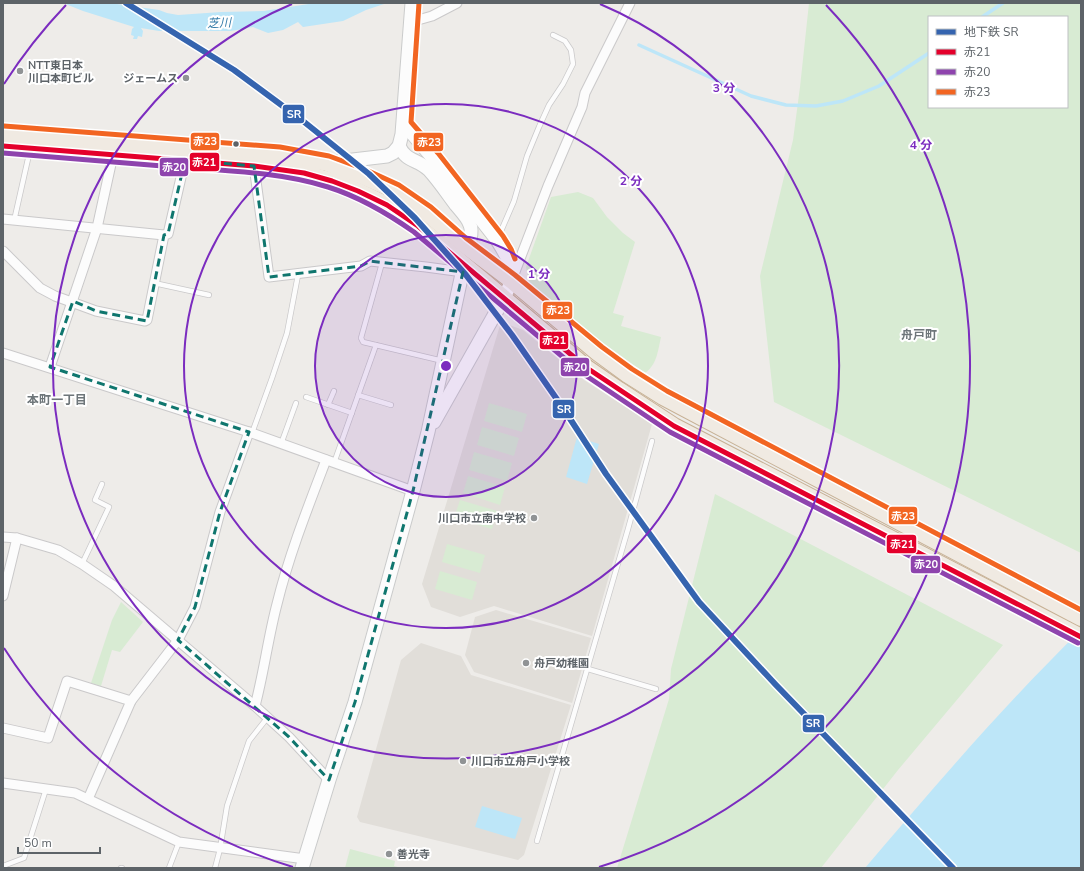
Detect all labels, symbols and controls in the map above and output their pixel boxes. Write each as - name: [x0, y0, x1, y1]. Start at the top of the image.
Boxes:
- water label: 芝川: [207, 15, 233, 31]
- legend: [928, 16, 1068, 108]
- text: 地下鉄 SR: [964, 24, 1019, 40]
- text: 赤21: [964, 44, 990, 60]
- place label: NTT東日本 川口本町ビル: [28, 58, 94, 86]
- text: 赤20: [964, 64, 990, 80]
- marker: NTT東日本 川口本町ビル: [15, 66, 25, 76]
- place label: ジェームス: [123, 71, 178, 86]
- marker: ジェームス: [181, 73, 191, 83]
- text: 3 分: [713, 80, 735, 96]
- text: 赤23: [964, 84, 990, 100]
- line badge: SR: [282, 104, 305, 124]
- text: SR: [287, 107, 302, 122]
- line badge: 赤23: [190, 132, 220, 151]
- line badge: 赤23: [413, 132, 444, 152]
- text: 赤23: [193, 134, 217, 149]
- text: 赤23: [417, 135, 441, 150]
- text: 4 分: [910, 137, 932, 153]
- unlabelled marker: [231, 139, 241, 149]
- line badge: 赤21: [189, 152, 220, 172]
- text: 赤21: [192, 155, 216, 170]
- line badge: 赤20: [159, 157, 189, 177]
- text: 赤20: [162, 160, 186, 175]
- text: 2 分: [620, 173, 642, 189]
- text: 1 分: [528, 266, 550, 282]
- line badge: 赤23: [542, 301, 573, 320]
- text: 赤23: [546, 303, 570, 318]
- district label: 舟戸町: [901, 327, 937, 343]
- line badge: 赤21: [539, 331, 569, 350]
- text: 赤21: [542, 333, 566, 348]
- line badge: 赤20: [560, 357, 590, 377]
- centre of rings: [439, 359, 453, 373]
- text: 赤20: [563, 360, 587, 375]
- district label: 本町一丁目: [27, 392, 87, 408]
- line badge: SR: [552, 399, 575, 419]
- text: SR: [557, 402, 572, 417]
- line badge: 赤23: [888, 506, 918, 525]
- text: 赤23: [891, 509, 915, 524]
- place label: 川口市立南中学校: [438, 511, 526, 526]
- marker: 川口市立南中学校: [529, 513, 539, 523]
- line badge: 赤21: [886, 534, 917, 554]
- text: 赤21: [890, 537, 914, 552]
- line badge: 赤20: [910, 555, 941, 574]
- text: 赤20: [914, 557, 938, 572]
- place label: 舟戸幼稚園: [534, 656, 589, 671]
- marker: 舟戸幼稚園: [521, 658, 531, 668]
- line badge: SR: [802, 714, 825, 733]
- text: SR: [806, 716, 821, 731]
- place label: 川口市立舟戸小学校: [471, 754, 570, 769]
- marker: 川口市立舟戸小学校: [458, 756, 468, 766]
- scale bar: [18, 829, 100, 855]
- text: 50 m: [24, 835, 52, 851]
- place label: 善光寺: [397, 847, 430, 862]
- marker: 善光寺: [384, 849, 394, 859]

